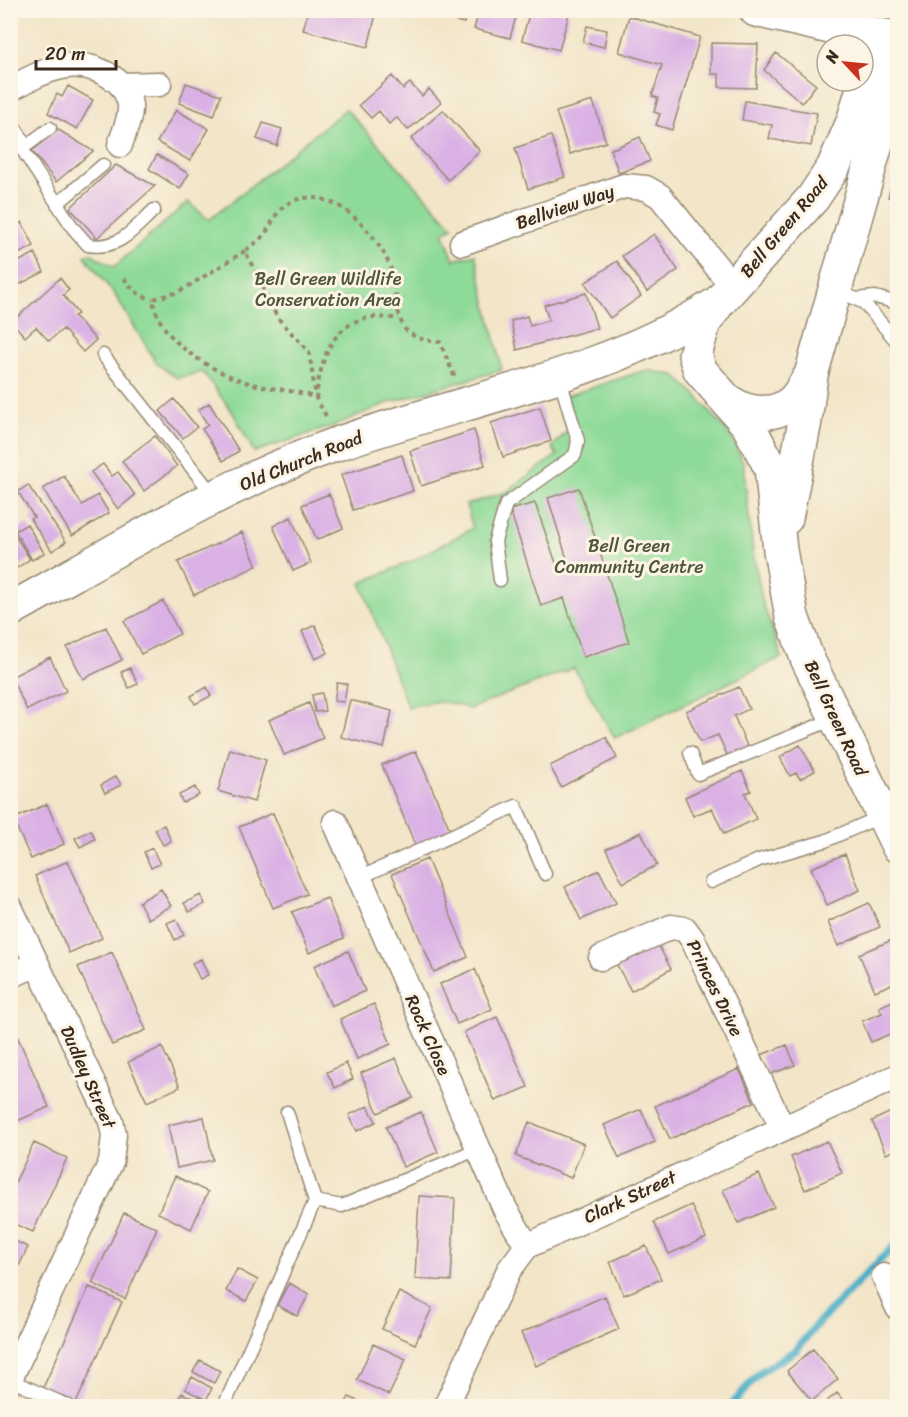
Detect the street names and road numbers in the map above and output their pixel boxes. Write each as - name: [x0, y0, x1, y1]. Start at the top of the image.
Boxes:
- street label: Bell Green Road: [732, 168, 837, 285]
- street label: Bellview Way: [511, 175, 619, 239]
- street label: Old Church Road: [235, 421, 369, 500]
- street label: Bell Green Road: [795, 655, 878, 783]
- street label: Princes Drive: [678, 934, 752, 1042]
- street label: Rock Close: [396, 989, 460, 1081]
- street label: Dudley Street: [51, 1020, 125, 1134]
- street label: Clark Street: [578, 1161, 682, 1232]

